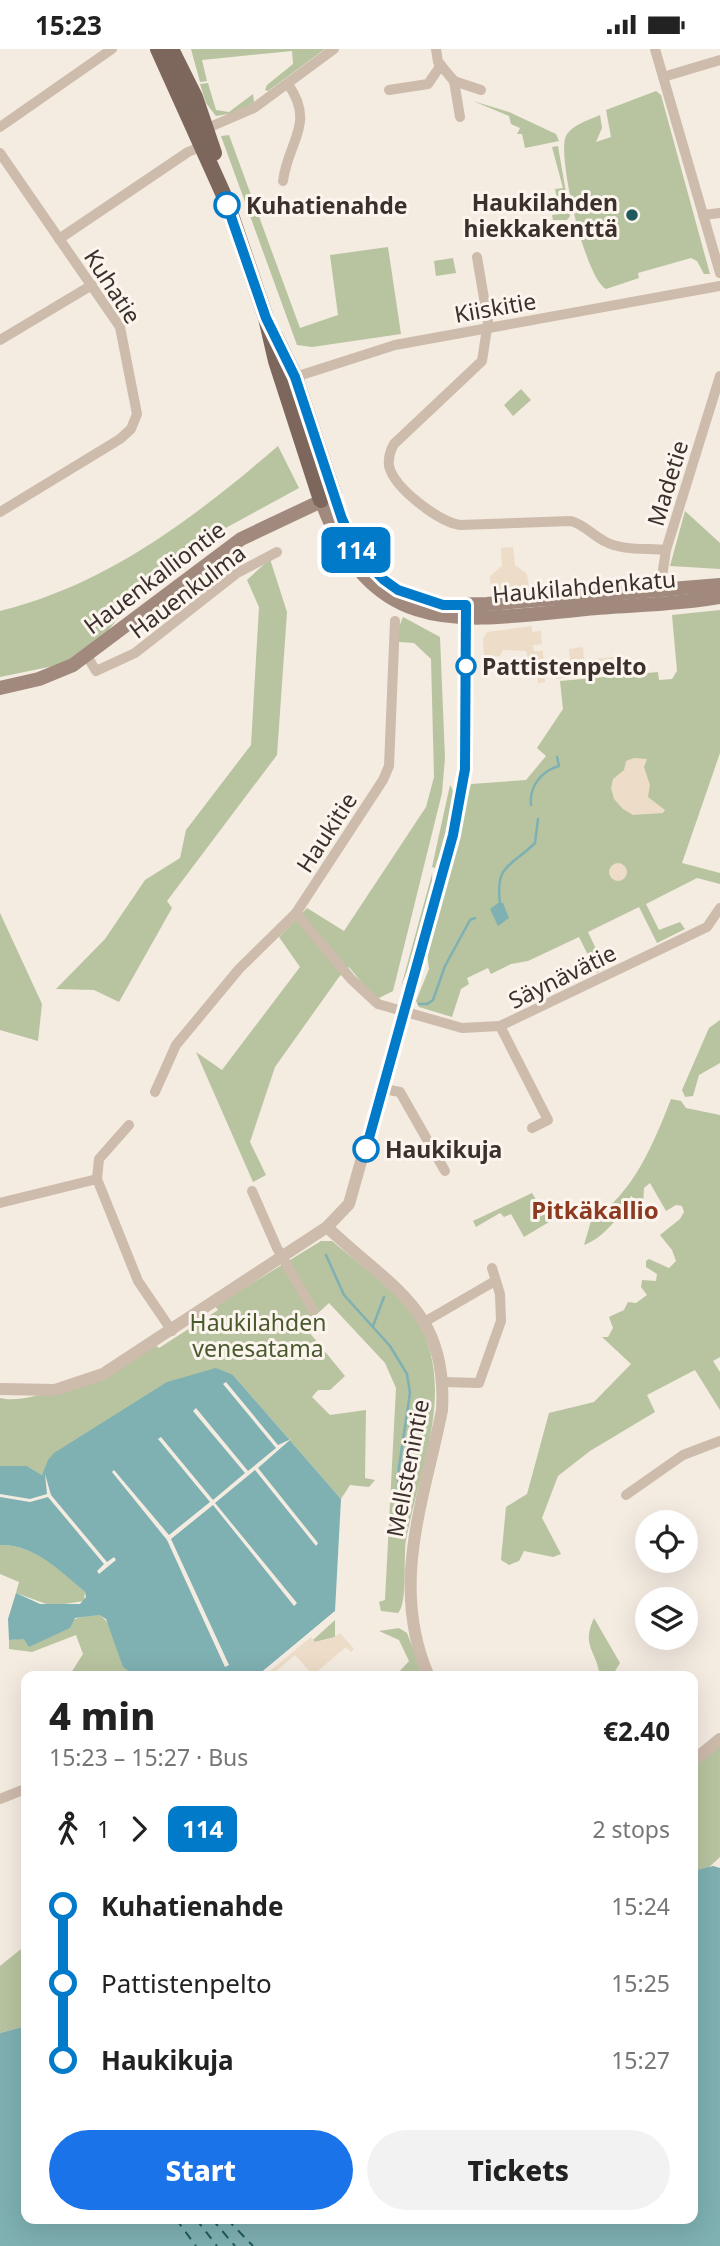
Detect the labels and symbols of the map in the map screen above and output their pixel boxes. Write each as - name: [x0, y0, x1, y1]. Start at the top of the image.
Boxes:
- place label: Haukilahden hiekkakenttä: [463, 186, 618, 244]
- place label: Kuhatienahde: [246, 189, 407, 221]
- marker: Kuhatienahde: [214, 192, 240, 218]
- marker: Haukilahden hiekkakenttä: [624, 207, 640, 223]
- street label: Kuhatie: [77, 243, 149, 329]
- street label: Kiiskitie: [452, 284, 538, 330]
- street label: Madetie: [639, 436, 695, 530]
- street label: Hauenkalliontie: [77, 513, 231, 641]
- line badge: 114: [316, 527, 396, 573]
- street label: Hauenkulma: [122, 537, 252, 645]
- street label: Haukilahdenkatu: [491, 562, 677, 610]
- place label: Pattistenpelto: [482, 650, 647, 682]
- marker: Pattistenpelto: [456, 656, 476, 676]
- street label: Haukitie: [288, 786, 364, 878]
- street label: Säynävätie: [503, 936, 621, 1016]
- place label: Haukikuja: [385, 1133, 502, 1165]
- marker: Haukikuja: [353, 1136, 379, 1162]
- district label: Pitkäkallio: [531, 1193, 659, 1226]
- park label: Haukilahden venesatama: [190, 1306, 326, 1364]
- street label: Mellstenintie: [378, 1396, 436, 1540]

